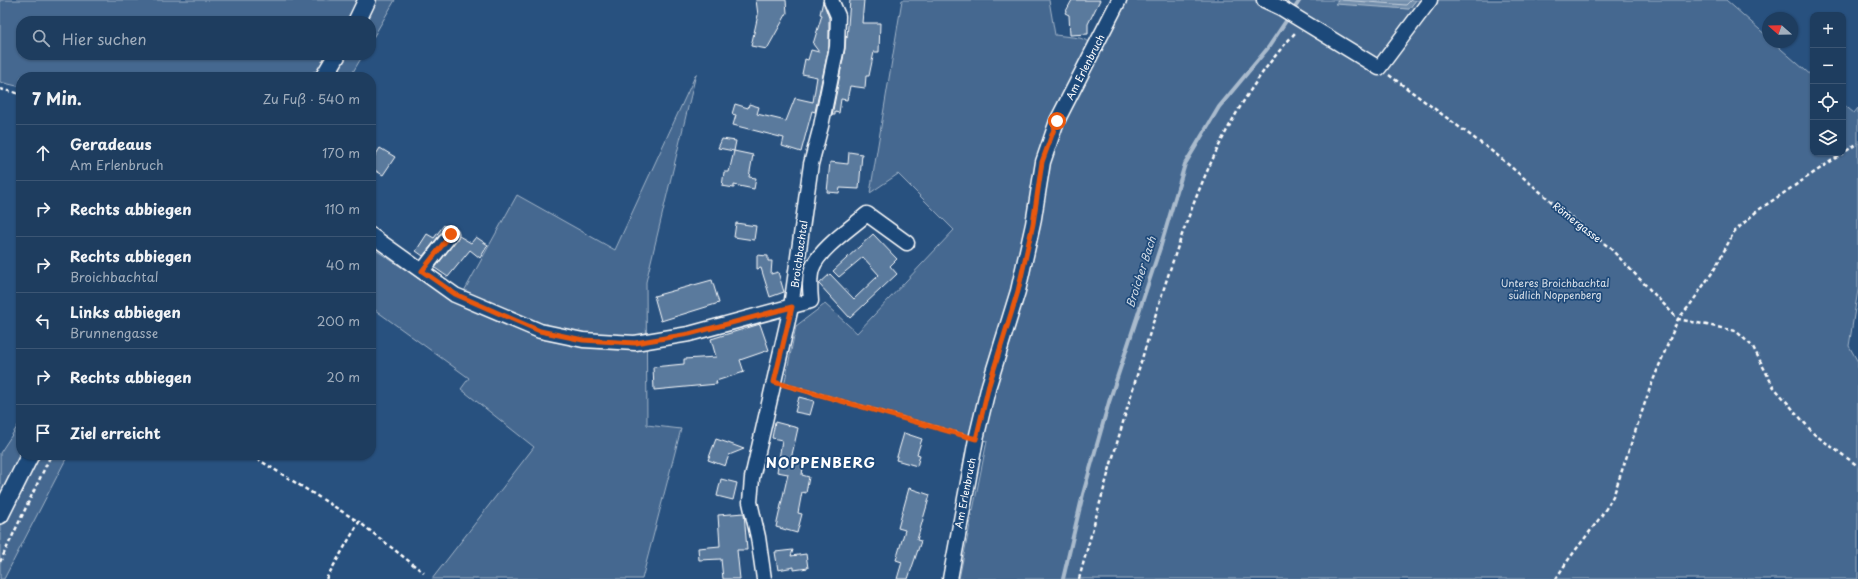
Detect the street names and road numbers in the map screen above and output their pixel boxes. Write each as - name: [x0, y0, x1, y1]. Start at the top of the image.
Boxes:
- street label: Am Erlenbruch: [1062, 31, 1108, 102]
- street label: Römergasse: [1550, 198, 1605, 245]
- street label: Broichbachtal: [786, 219, 811, 289]
- street label: Am Erlenbruch: [950, 456, 979, 530]

